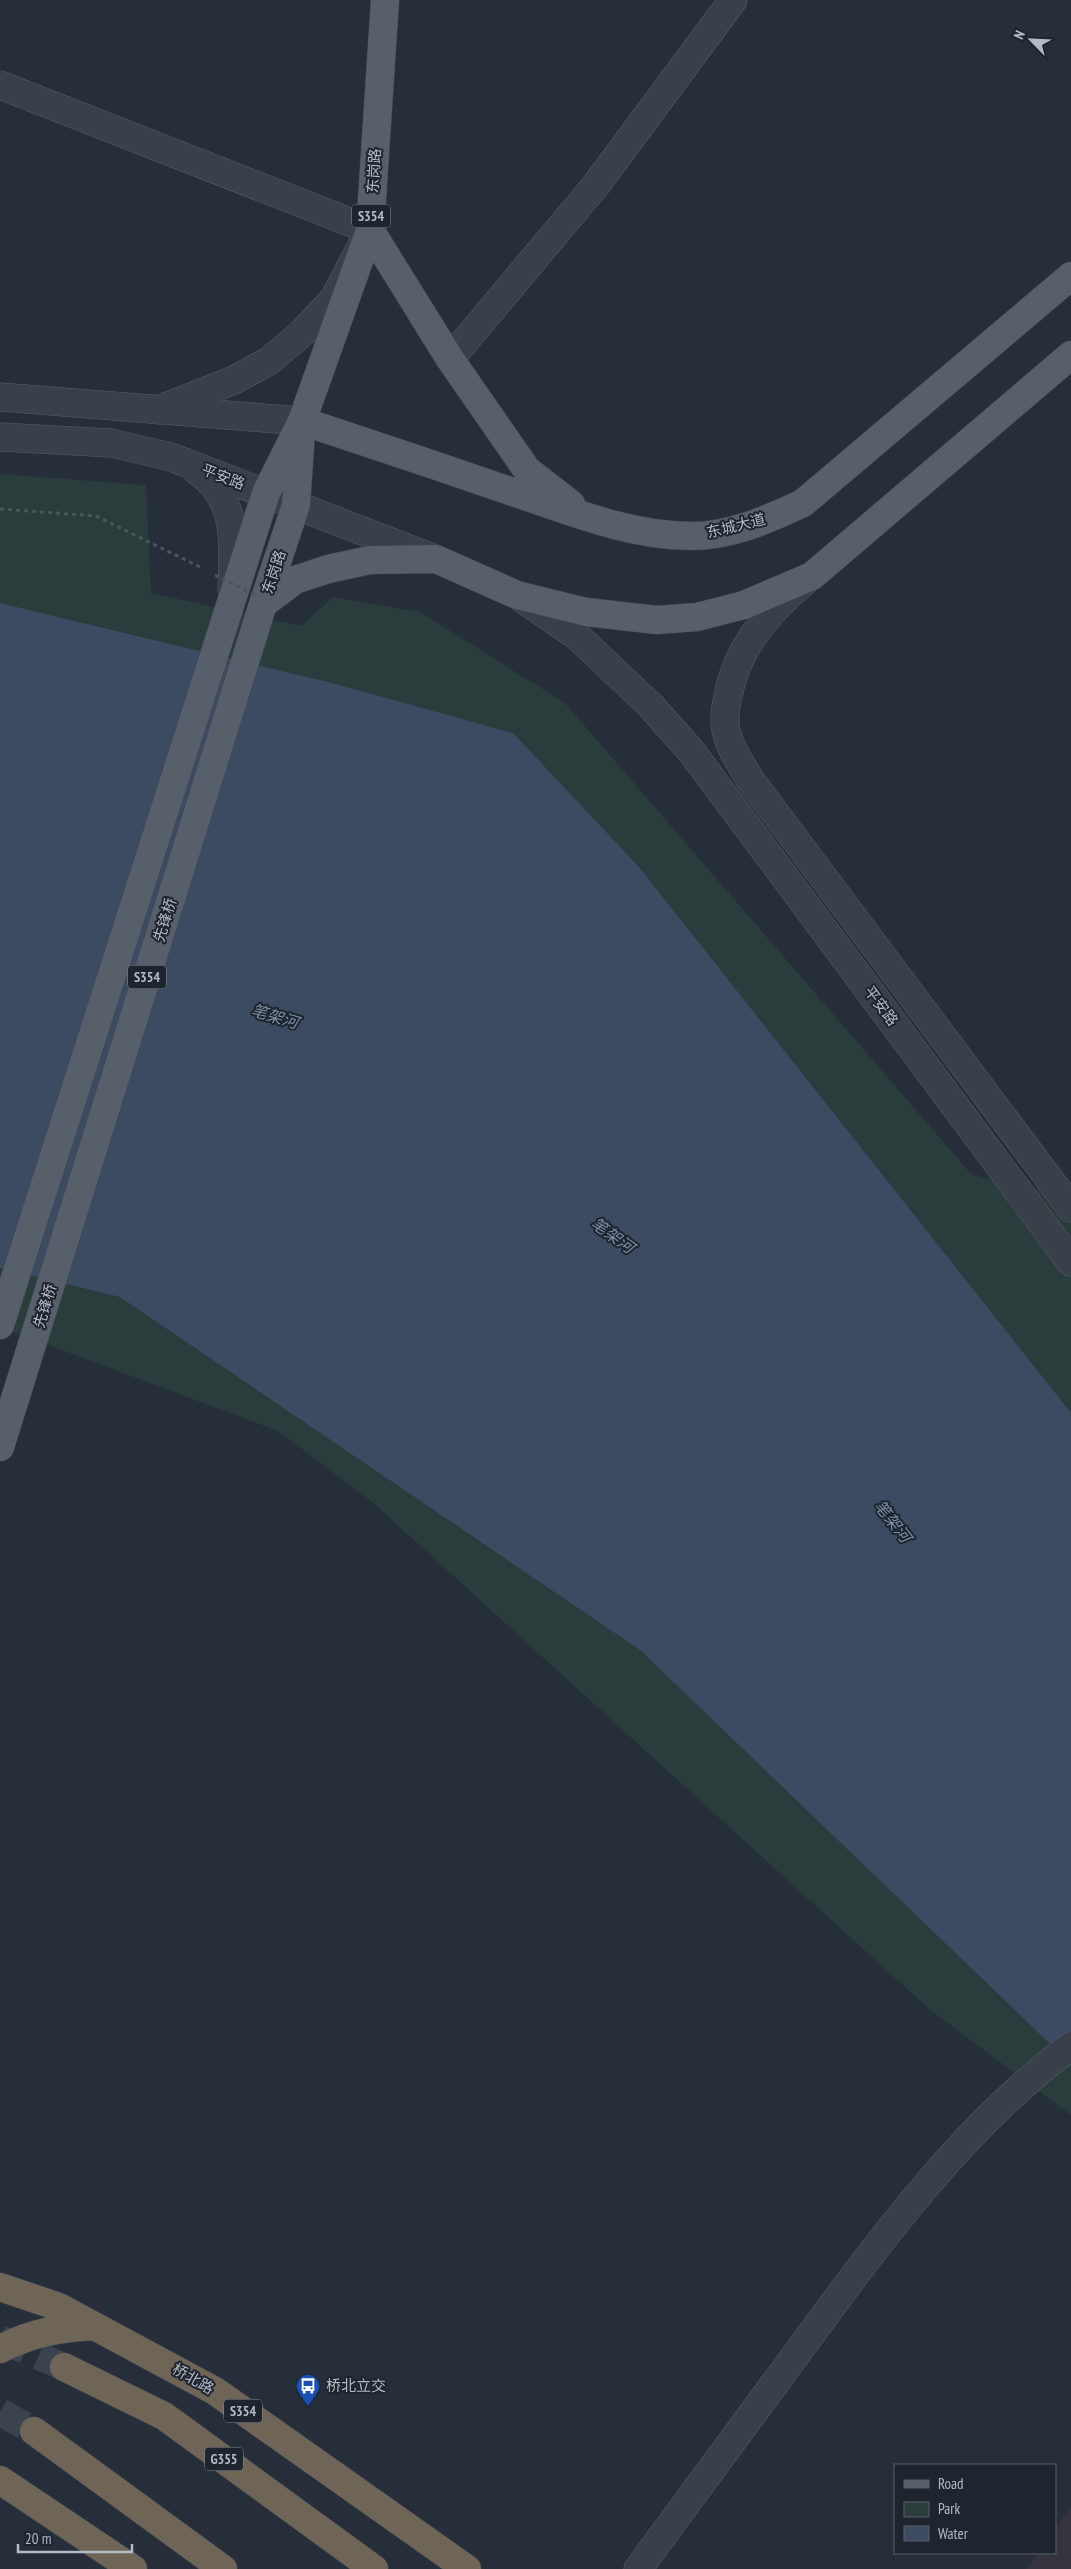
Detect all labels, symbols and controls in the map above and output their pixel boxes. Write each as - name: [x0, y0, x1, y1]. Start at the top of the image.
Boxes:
- north arrow: [1006, 15, 1056, 65]
- text: N: [1009, 28, 1029, 42]
- street label: 东岗路: [362, 148, 385, 194]
- road number: S354: [352, 205, 390, 228]
- street label: 平安路: [199, 460, 248, 493]
- street label: 东城大道: [704, 509, 767, 542]
- street label: 东岗路: [258, 548, 290, 596]
- street label: 先锋桥: [149, 896, 180, 944]
- road number: S354: [128, 966, 166, 989]
- street label: 平安路: [860, 982, 903, 1029]
- water label: 笔架河: [249, 999, 304, 1033]
- water label: 笔架河: [588, 1213, 641, 1259]
- street label: 先锋桥: [29, 1282, 60, 1330]
- water label: 笔架河: [870, 1496, 917, 1548]
- street label: 桥北路: [169, 2359, 217, 2398]
- bus stop icon: 桥北立交: [295, 2373, 321, 2407]
- place label: 桥北立交: [326, 2376, 386, 2395]
- road number: S354: [224, 2400, 262, 2422]
- road number: G355: [205, 2448, 243, 2470]
- legend: [894, 2464, 1056, 2554]
- text: Road: [938, 2474, 964, 2493]
- text: Park: [938, 2499, 960, 2518]
- scale bar: [18, 2522, 131, 2554]
- text: Water: [938, 2524, 969, 2543]
- text: 20 m: [25, 2529, 51, 2548]

